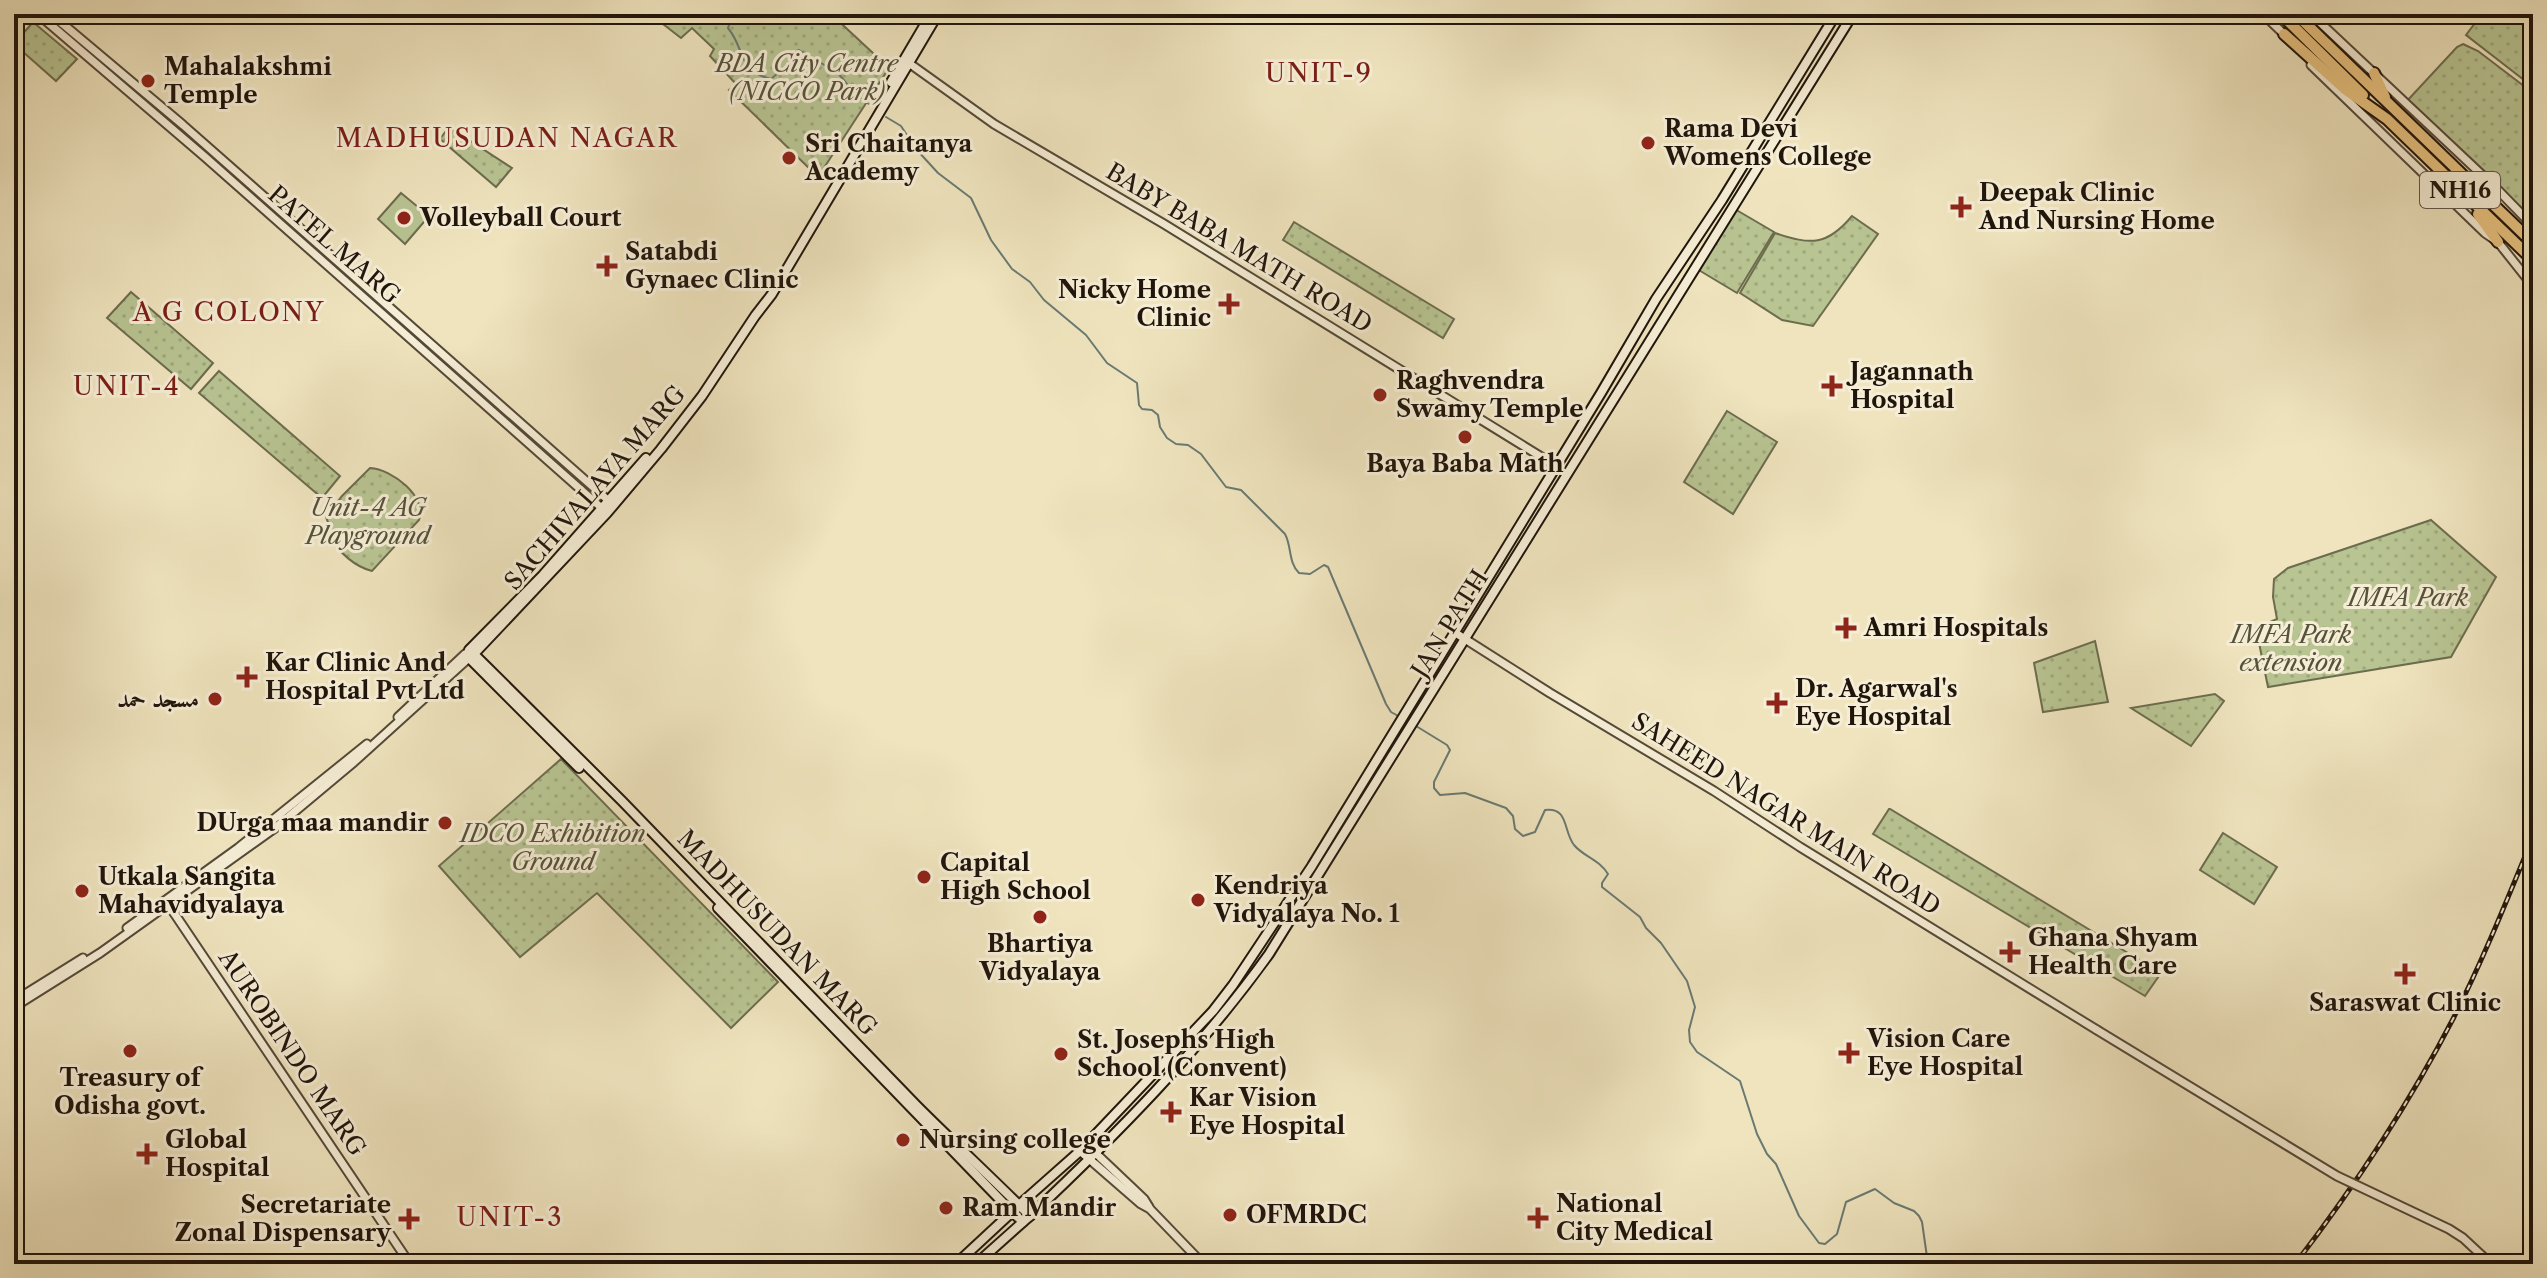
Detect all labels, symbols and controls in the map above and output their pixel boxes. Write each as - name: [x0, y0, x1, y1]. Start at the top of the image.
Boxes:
- park label: BDA City Centre (NICCO Park): [714, 49, 900, 106]
- place label: Mahalakshmi Temple: [164, 52, 332, 109]
- district label: UNIT-9: [1265, 57, 1373, 89]
- marker: Mahalakshmi Temple: [139, 72, 157, 90]
- place label: Rama Devi Womens College: [1663, 114, 1872, 171]
- district label: MADHUSUDAN NAGAR: [336, 122, 678, 154]
- place label: Sri Chaitanya Academy: [804, 129, 974, 186]
- marker: Rama Devi Womens College: [1639, 134, 1657, 152]
- marker: Sri Chaitanya Academy: [780, 149, 798, 167]
- street label: BABY BABA MATH ROAD: [1101, 157, 1377, 339]
- road number: NH16: [2420, 172, 2500, 208]
- place label: Deepak Clinic And Nursing Home: [1978, 178, 2215, 235]
- street label: PATEL MARG: [262, 179, 406, 310]
- marker: Deepak Clinic And Nursing Home: [1950, 196, 1972, 218]
- place label: Volleyball Court: [419, 203, 622, 232]
- marker: Volleyball Court: [395, 209, 413, 227]
- place label: Satabdi Gynaec Clinic: [625, 237, 798, 294]
- marker: Satabdi Gynaec Clinic: [596, 255, 618, 277]
- place label: Nicky Home Clinic: [1058, 275, 1211, 332]
- marker: Nicky Home Clinic: [1218, 293, 1240, 315]
- district label: A G COLONY: [132, 296, 325, 328]
- place label: Jagannath Hospital: [1846, 357, 1974, 414]
- place label: Raghvendra Swamy Temple: [1396, 366, 1584, 423]
- district label: UNIT-4: [73, 370, 181, 402]
- marker: Jagannath Hospital: [1821, 375, 1843, 397]
- street label: SACHIVALAYA MARG: [498, 380, 691, 596]
- marker: Raghvendra Swamy Temple: [1371, 386, 1389, 404]
- marker: Baya Baba Math: [1456, 428, 1474, 446]
- place label: Baya Baba Math: [1366, 449, 1564, 478]
- park label: Unit-4 AG Playground: [304, 493, 433, 550]
- street label: JAN PATH: [1403, 564, 1494, 686]
- park label: IMFA Park: [2346, 583, 2469, 612]
- place label: Amri Hospitals: [1863, 613, 2048, 642]
- marker: Amri Hospitals: [1835, 617, 1857, 639]
- park label: IMFA Park extension: [2229, 620, 2352, 677]
- place label: Kar Clinic And Hospital Pvt Ltd: [265, 648, 465, 705]
- marker: Kar Clinic And Hospital Pvt Ltd: [236, 666, 258, 688]
- place label: Dr. Agarwal's Eye Hospital: [1795, 674, 1958, 731]
- place label: مسجد حمد: [117, 684, 199, 713]
- marker: مسجد حمد: [206, 690, 224, 708]
- marker: Dr. Agarwal's Eye Hospital: [1766, 692, 1788, 714]
- street label: SAHEED NAGAR MAIN ROAD: [1627, 706, 1946, 921]
- place label: DUrga maa mandir: [196, 808, 429, 837]
- marker: DUrga maa mandir: [436, 814, 454, 832]
- park label: IDCO Exhibition Ground: [458, 819, 646, 876]
- street label: MADHUSUDAN MARG: [672, 824, 883, 1041]
- place label: Capital High School: [940, 848, 1091, 905]
- place label: Utkala Sangita Mahavidyalaya: [98, 862, 285, 919]
- marker: Capital High School: [915, 868, 933, 886]
- place label: Kendriya Vidyalaya No. 1: [1213, 871, 1400, 928]
- marker: Utkala Sangita Mahavidyalaya: [73, 882, 91, 900]
- marker: Kendriya Vidyalaya No. 1: [1189, 891, 1207, 909]
- marker: Bhartiya Vidyalaya: [1031, 908, 1049, 926]
- place label: Ghana Shyam Health Care: [2028, 923, 2198, 980]
- place label: Bhartiya Vidyalaya: [979, 929, 1102, 986]
- marker: Ghana Shyam Health Care: [1999, 941, 2021, 963]
- street label: AUROBINDO MARG: [212, 943, 372, 1161]
- marker: Saraswat Clinic: [2394, 963, 2416, 985]
- place label: Saraswat Clinic: [2309, 988, 2501, 1017]
- place label: Vision Care Eye Hospital: [1866, 1024, 2023, 1081]
- place label: St. Josephs High School (Convent): [1077, 1025, 1287, 1082]
- marker: Treasury of Odisha govt.: [121, 1042, 139, 1060]
- marker: Vision Care Eye Hospital: [1838, 1042, 1860, 1064]
- marker: St. Josephs High School (Convent): [1052, 1045, 1070, 1063]
- place label: Treasury of Odisha govt.: [54, 1063, 206, 1120]
- place label: Kar Vision Eye Hospital: [1189, 1083, 1345, 1140]
- marker: Kar Vision Eye Hospital: [1160, 1101, 1182, 1123]
- place label: Global Hospital: [165, 1125, 269, 1182]
- place label: Nursing college: [919, 1125, 1111, 1154]
- marker: Nursing college: [894, 1131, 912, 1149]
- marker: Global Hospital: [136, 1143, 158, 1165]
- place label: National City Medical: [1556, 1189, 1713, 1246]
- place label: Secretariate Zonal Dispensary: [175, 1190, 392, 1247]
- place label: Ram Mandir: [962, 1193, 1117, 1222]
- marker: Ram Mandir: [937, 1199, 955, 1217]
- place label: OFMRDC: [1246, 1200, 1367, 1229]
- district label: UNIT-3: [456, 1201, 564, 1233]
- marker: OFMRDC: [1221, 1206, 1239, 1224]
- marker: National City Medical: [1527, 1207, 1549, 1229]
- marker: Secretariate Zonal Dispensary: [398, 1208, 420, 1230]

